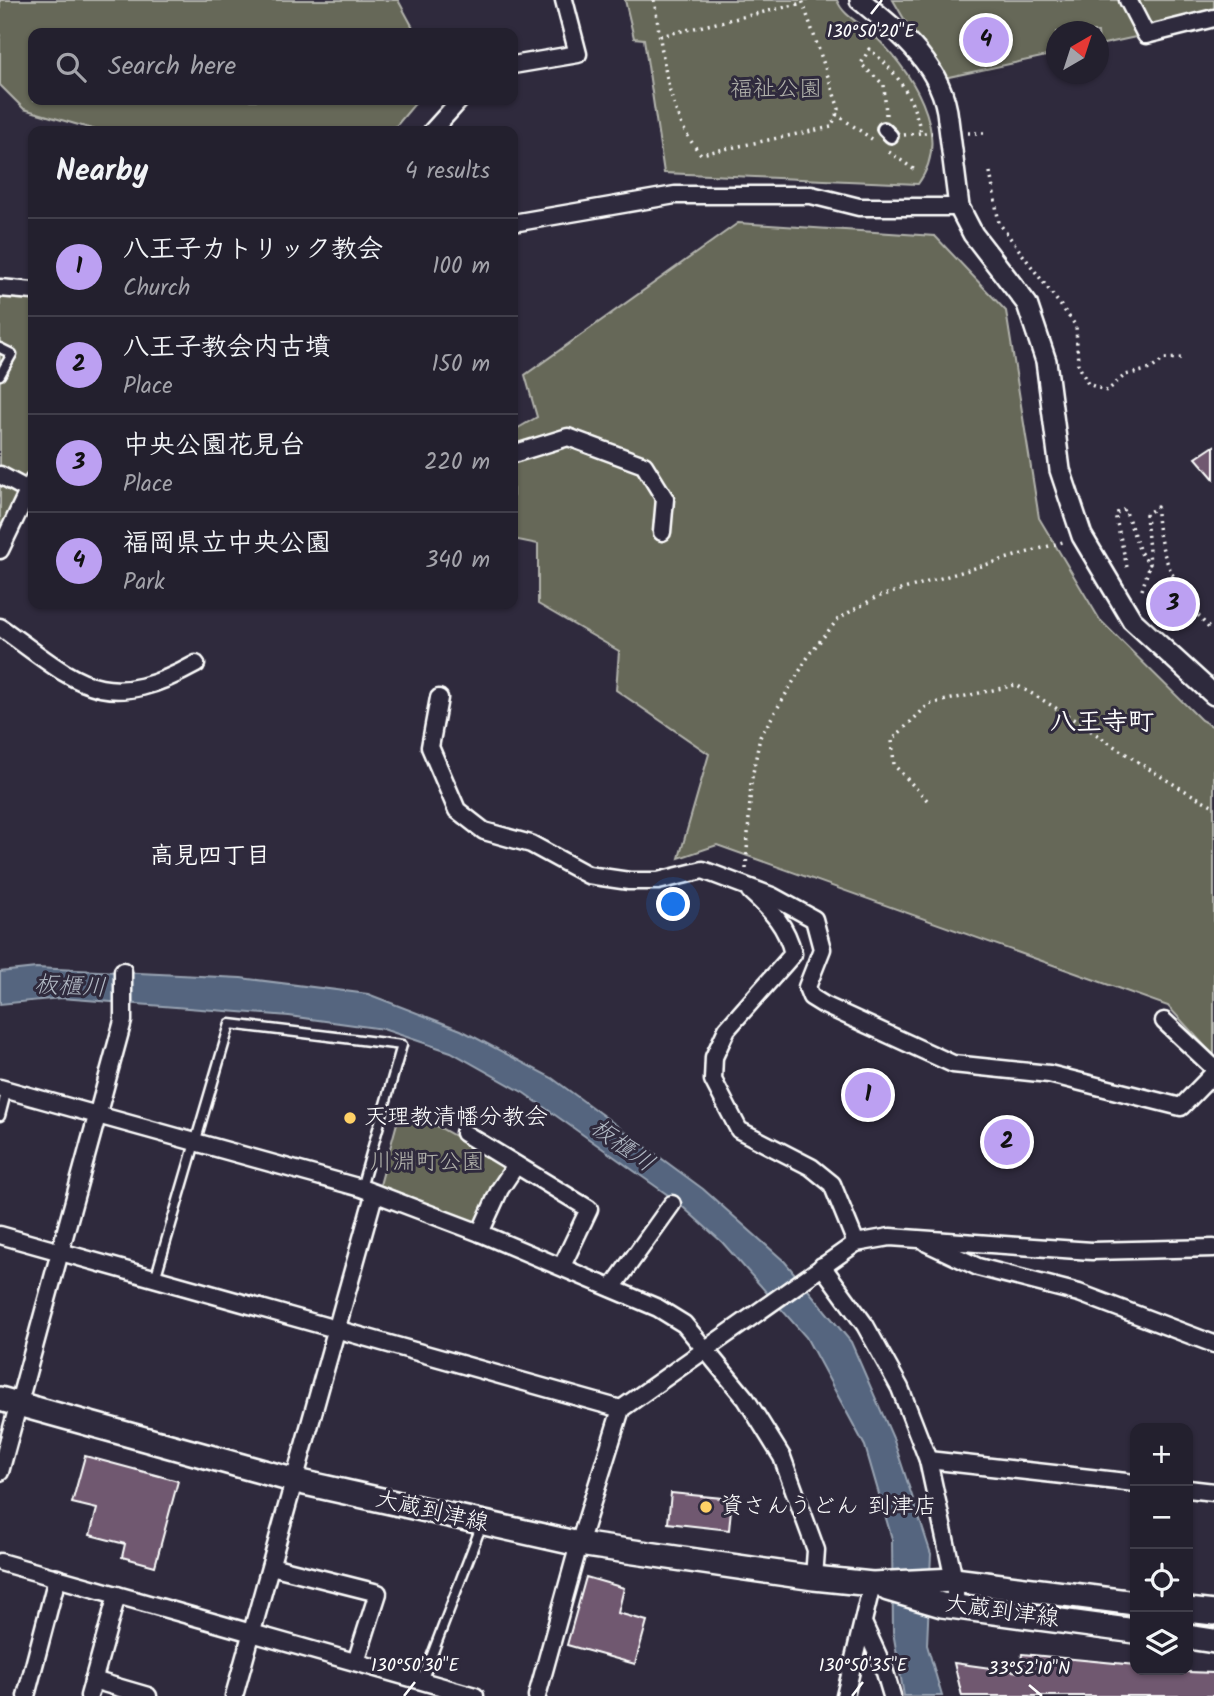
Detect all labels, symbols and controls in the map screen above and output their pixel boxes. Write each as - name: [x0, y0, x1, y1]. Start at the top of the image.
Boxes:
- pin: 4: [963, 14, 1009, 66]
- text: 130°50'20"E: [827, 18, 916, 47]
- north arrow: [1046, 21, 1109, 84]
- search box: [28, 28, 518, 105]
- text: Search here: [108, 46, 236, 88]
- icon: search: [52, 48, 90, 86]
- park label: 福祉公園: [730, 72, 822, 108]
- text: Nearby: [56, 148, 148, 196]
- text: 4 results: [405, 154, 490, 190]
- text: 八王子カトリック教会: [123, 229, 383, 271]
- text: 1: [76, 249, 82, 285]
- text: 100 m: [432, 249, 490, 285]
- text: Church: [123, 271, 190, 307]
- text: 八王子教会内古墳: [123, 327, 331, 369]
- text: 2: [72, 347, 86, 383]
- text: 150 m: [431, 347, 490, 383]
- text: Place: [123, 369, 173, 405]
- text: 中央公園花見台: [123, 425, 305, 467]
- text: 3: [73, 445, 85, 481]
- text: 220 m: [424, 445, 490, 481]
- text: Place: [123, 467, 173, 503]
- text: 福岡県立中央公園: [123, 523, 331, 565]
- text: 4: [73, 543, 85, 579]
- text: 340 m: [425, 543, 490, 579]
- text: Park: [123, 565, 165, 601]
- pin: 3: [1150, 578, 1196, 630]
- district label: 八王寺町: [1050, 702, 1154, 744]
- district label: 高見四丁目: [150, 837, 270, 876]
- your location: [656, 887, 690, 921]
- water label: 板櫃川: [33, 966, 107, 1008]
- pin: 1: [845, 1069, 891, 1121]
- place label: 天理教清幡分教会: [364, 1100, 548, 1136]
- water label: 板櫃川: [581, 1109, 663, 1183]
- marker: 天理教清幡分教会: [342, 1110, 358, 1126]
- pin: 2: [984, 1116, 1030, 1168]
- park label: 川淵町公園: [370, 1145, 485, 1181]
- map controls: [1130, 1423, 1193, 1675]
- button: +: [1130, 1423, 1193, 1486]
- street label: 大蔵到津線: [372, 1482, 492, 1542]
- button: −: [1130, 1486, 1193, 1549]
- place label: 資さんうどん 到津店: [720, 1489, 937, 1525]
- marker: 資さんうどん 到津店: [698, 1499, 714, 1515]
- button: locate: [1130, 1549, 1193, 1612]
- street label: 大蔵到津線: [943, 1586, 1061, 1638]
- button: layers: [1130, 1612, 1193, 1675]
- text: 130°50'30"E: [371, 1652, 460, 1681]
- text: 130°50'35"E: [819, 1652, 908, 1681]
- text: 33°52'10"N: [988, 1655, 1070, 1684]

